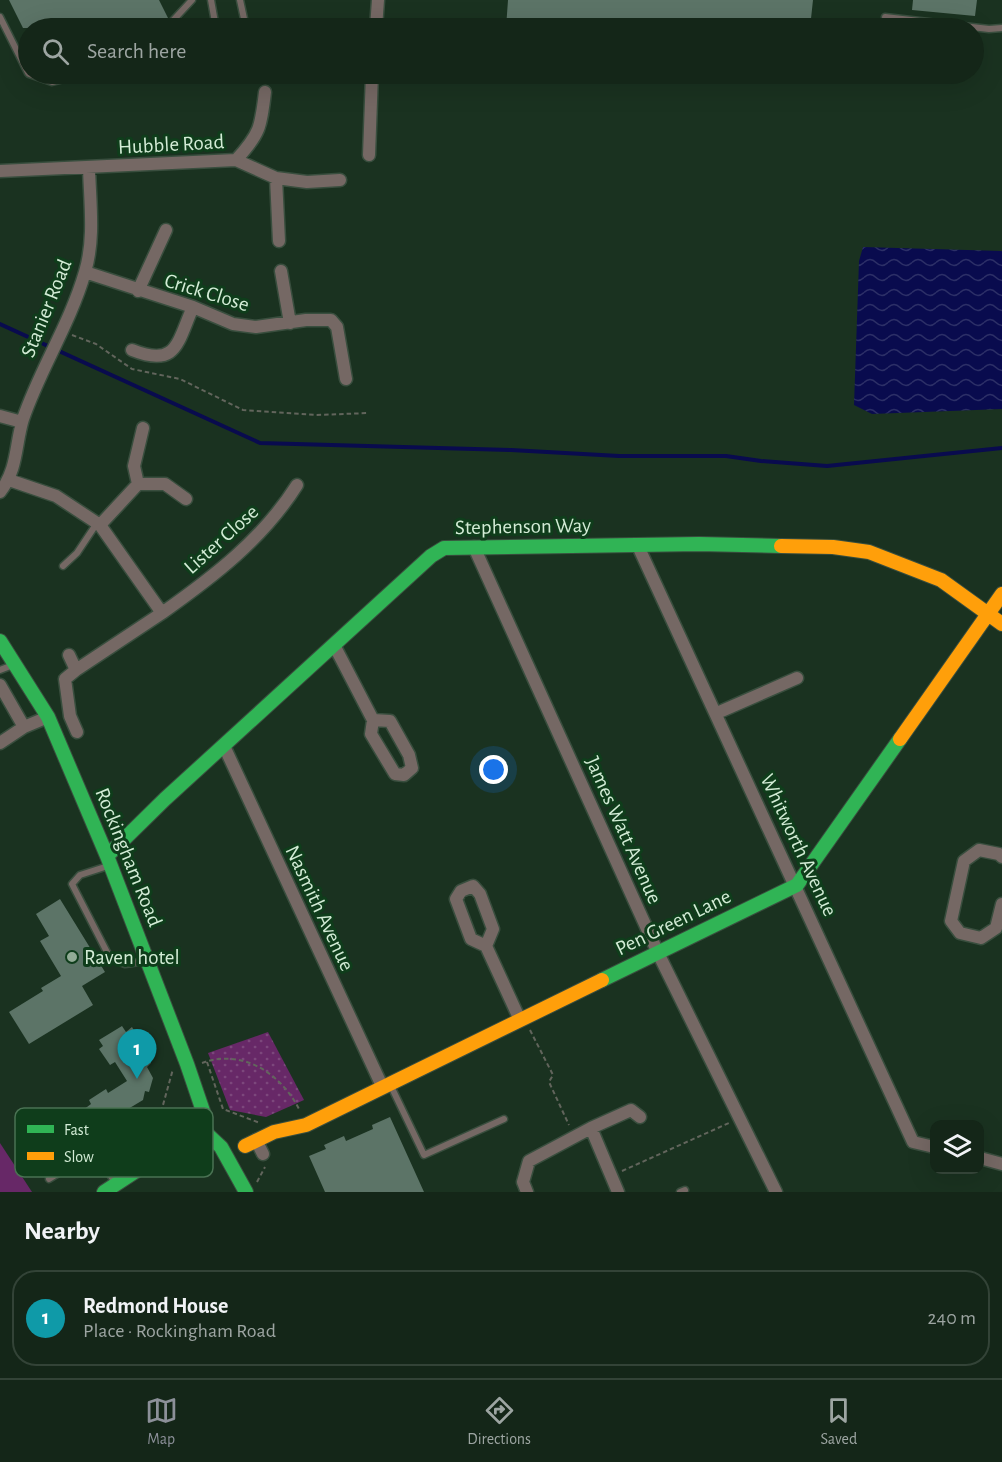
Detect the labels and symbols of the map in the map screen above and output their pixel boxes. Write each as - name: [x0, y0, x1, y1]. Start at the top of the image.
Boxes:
- street label: Hubble Road: [117, 131, 225, 158]
- street label: Stanier Road: [17, 256, 76, 360]
- street label: Crick Close: [162, 270, 252, 315]
- street label: Lister Close: [180, 501, 262, 578]
- street label: Stephenson Way: [455, 515, 591, 538]
- street label: James Watt Avenue: [582, 753, 665, 907]
- your location: [479, 755, 508, 784]
- street label: Whitworth Avenue: [756, 771, 841, 920]
- street label: Rockingham Road: [91, 785, 166, 930]
- street label: Nasmith Avenue: [281, 842, 358, 974]
- street label: Pen Green Lane: [612, 886, 734, 959]
- place label: Raven hotel: [84, 947, 180, 968]
- marker: Raven hotel: [65, 950, 79, 964]
- pin: 1: [118, 1030, 156, 1079]
- legend: [15, 1108, 213, 1177]
- text: Fast: [64, 1122, 89, 1138]
- text: Slow: [64, 1149, 94, 1165]

